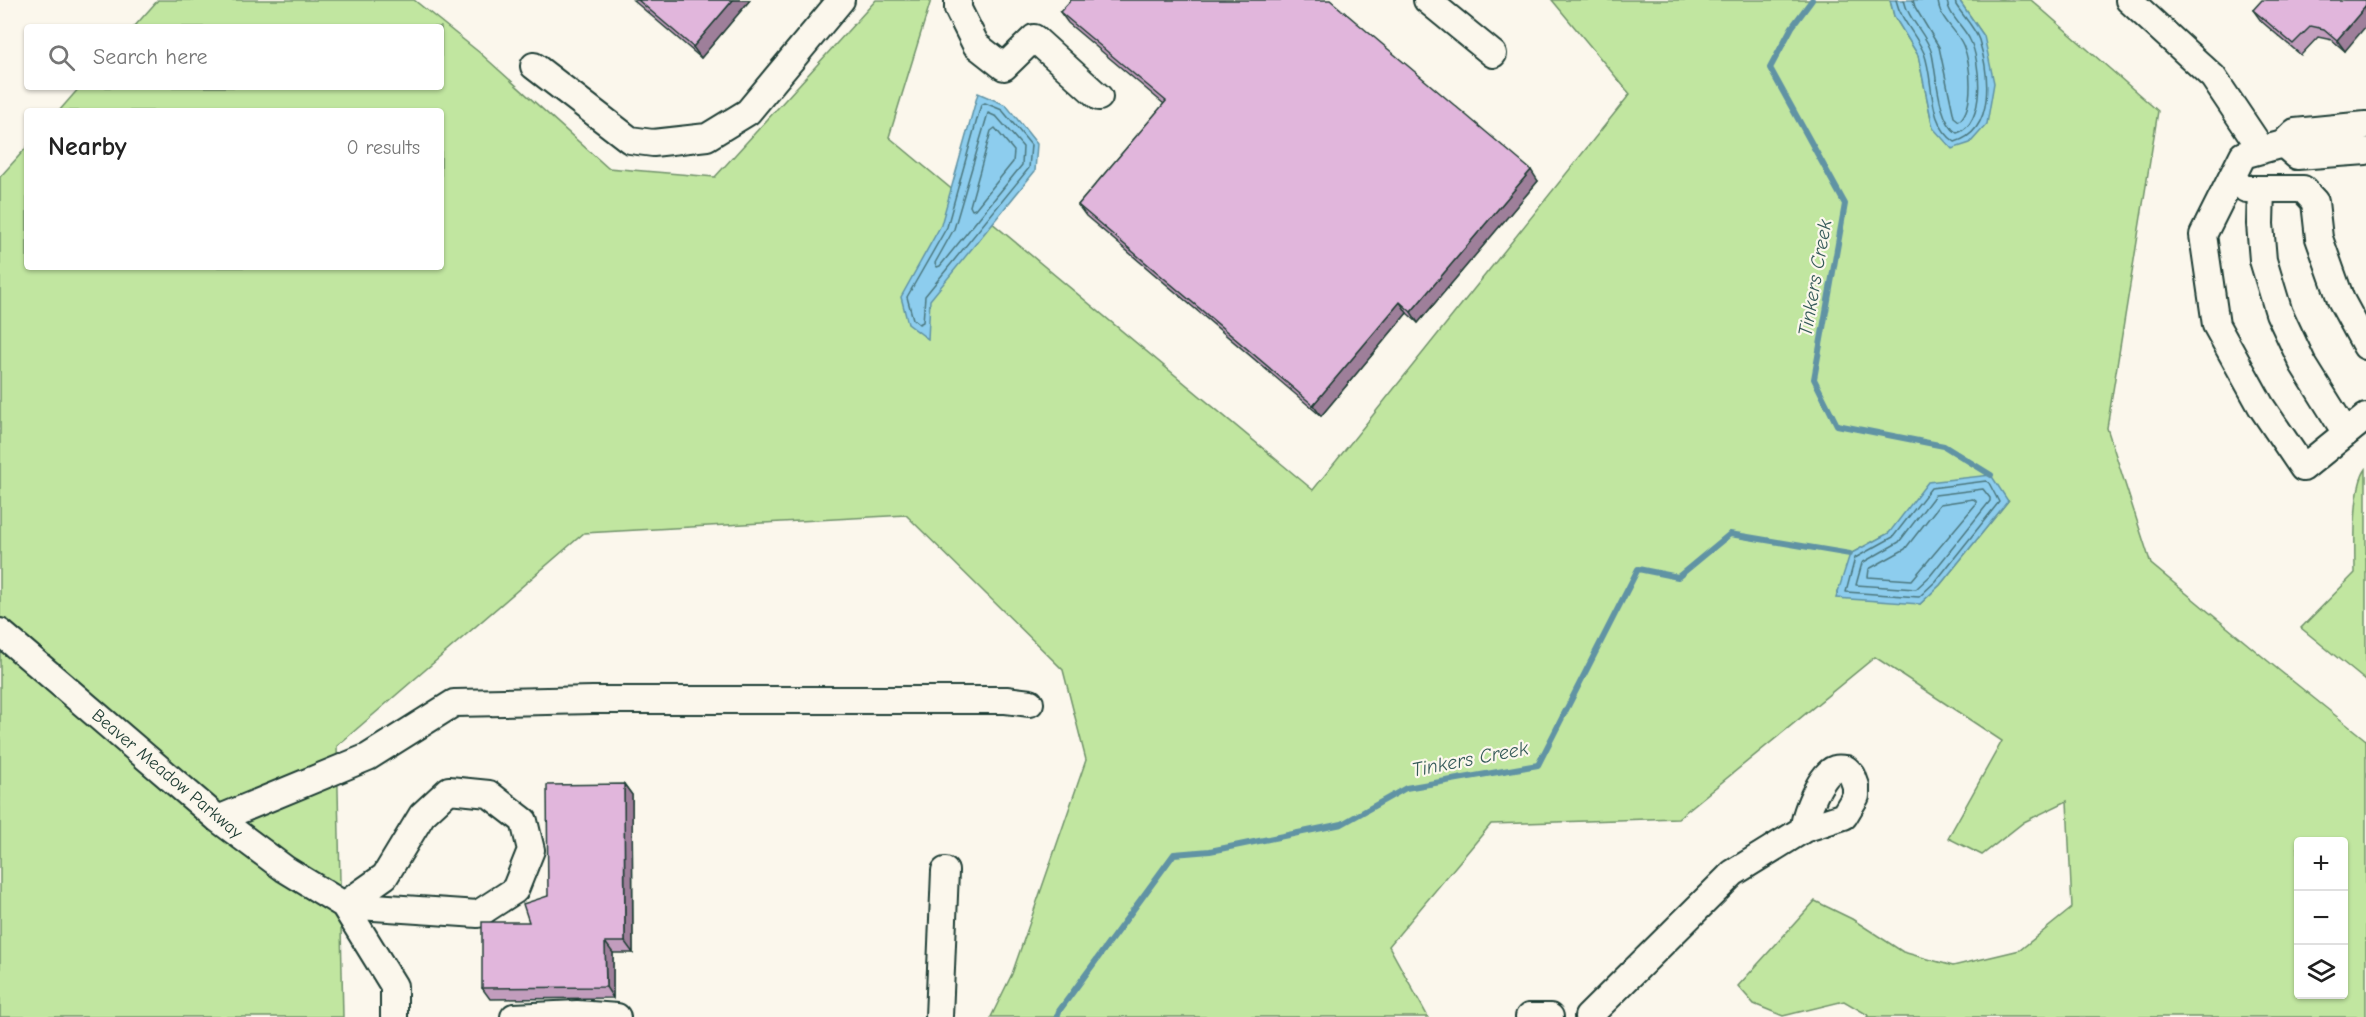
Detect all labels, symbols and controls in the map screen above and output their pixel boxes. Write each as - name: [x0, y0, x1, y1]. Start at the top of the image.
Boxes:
- search box: [24, 24, 444, 90]
- icon: search: [45, 41, 78, 74]
- text: Search here: [93, 44, 208, 70]
- text: Nearby: [48, 132, 127, 162]
- text: 0 results: [347, 136, 420, 159]
- water label: Tinkers Creek: [1793, 218, 1837, 338]
- street label: Beaver Meadow Parkway: [87, 705, 247, 844]
- water label: Tinkers Creek: [1410, 736, 1530, 782]
- map controls: [2294, 837, 2348, 999]
- button: +: [2294, 837, 2348, 891]
- button: −: [2294, 891, 2348, 945]
- button: layers: [2294, 945, 2348, 999]

